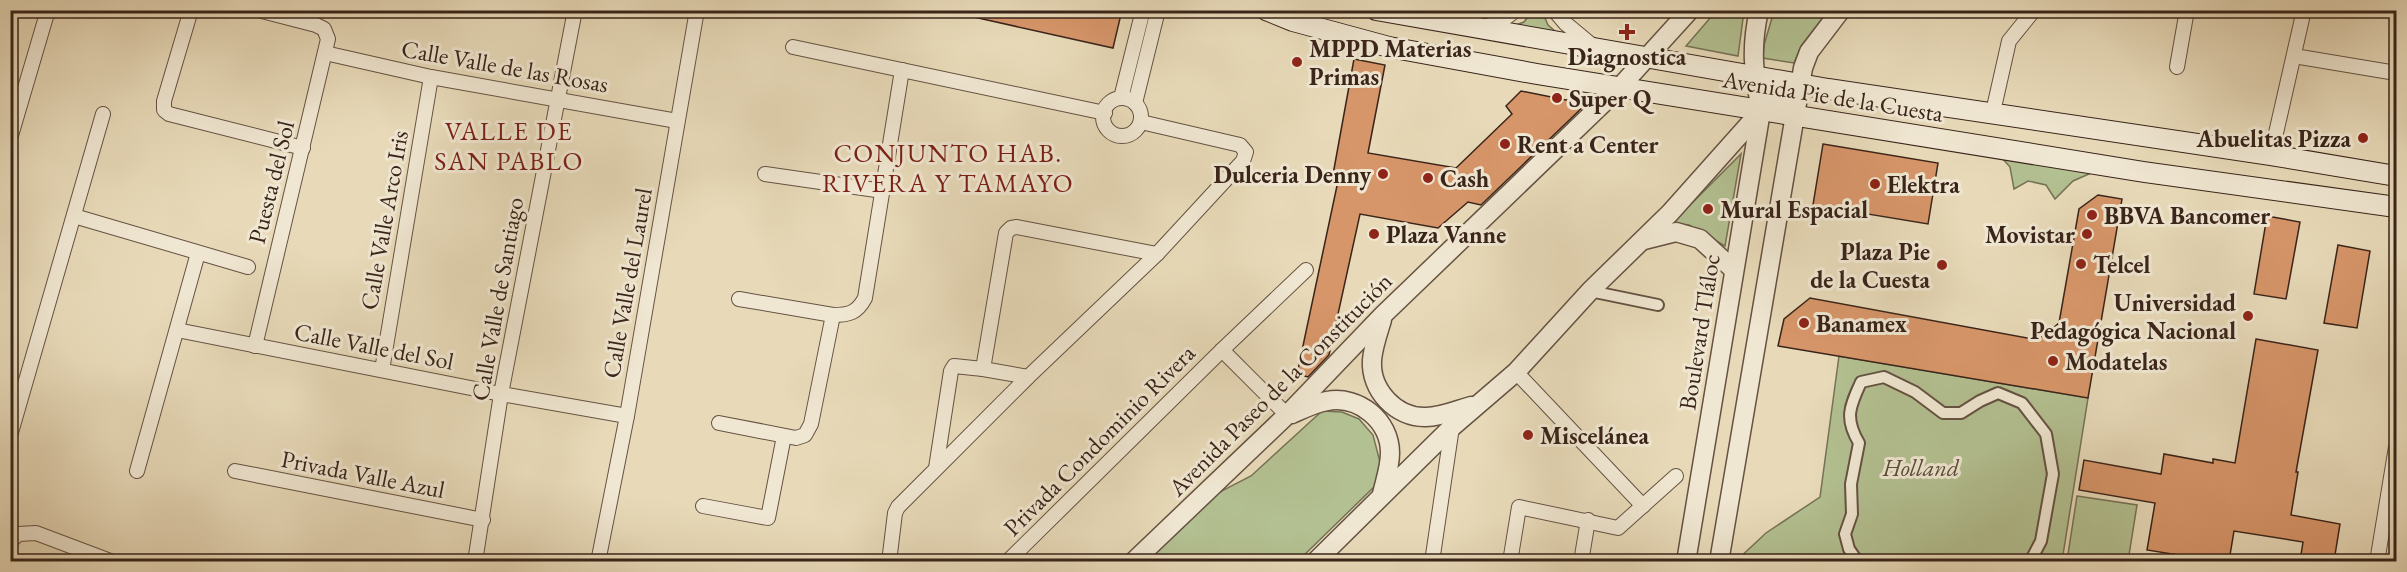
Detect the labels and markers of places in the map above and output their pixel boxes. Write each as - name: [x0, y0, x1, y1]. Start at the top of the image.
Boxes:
- marker: Diagnostica: [1620, 25, 1634, 39]
- place label: MPPD Materias Primas: [1309, 33, 1471, 92]
- place label: Diagnostica: [1568, 41, 1687, 73]
- marker: MPPD Materias Primas: [1290, 55, 1304, 69]
- place label: Super Q: [1569, 83, 1655, 114]
- marker: Super Q: [1550, 91, 1564, 105]
- place label: Abuelitas Pizza: [2196, 123, 2351, 154]
- place label: Rent a Center: [1517, 129, 1659, 160]
- marker: Abuelitas Pizza: [2356, 131, 2370, 145]
- marker: Rent a Center: [1498, 137, 1512, 151]
- place label: Dulceria Denny: [1214, 159, 1371, 191]
- place label: Cash: [1440, 163, 1490, 194]
- marker: Dulceria Denny: [1376, 167, 1390, 181]
- place label: Elektra: [1887, 169, 1960, 200]
- marker: Cash: [1421, 171, 1435, 185]
- marker: Elektra: [1868, 177, 1882, 191]
- place label: Mural Espacial: [1720, 194, 1868, 225]
- place label: BBVA Bancomer: [2104, 200, 2270, 231]
- marker: Mural Espacial: [1701, 202, 1715, 216]
- marker: BBVA Bancomer: [2085, 208, 2099, 222]
- place label: Plaza Vanne: [1386, 219, 1506, 250]
- place label: Movistar: [1985, 219, 2075, 250]
- marker: Plaza Vanne: [1367, 227, 1381, 241]
- marker: Movistar: [2080, 227, 2094, 241]
- place label: Plaza Pie de la Cuesta: [1810, 236, 1930, 295]
- place label: Telcel: [2093, 249, 2151, 280]
- marker: Telcel: [2074, 257, 2088, 271]
- marker: Plaza Pie de la Cuesta: [1935, 258, 1949, 272]
- place label: Universidad Pedagógica Nacional: [2030, 287, 2237, 347]
- place label: Banamex: [1816, 308, 1907, 339]
- marker: Universidad Pedagógica Nacional: [2241, 309, 2255, 323]
- marker: Banamex: [1797, 316, 1811, 330]
- place label: Modatelas: [2065, 346, 2167, 377]
- marker: Modatelas: [2046, 354, 2060, 368]
- place label: Miscelánea: [1540, 420, 1649, 451]
- marker: Miscelánea: [1521, 428, 1535, 442]

